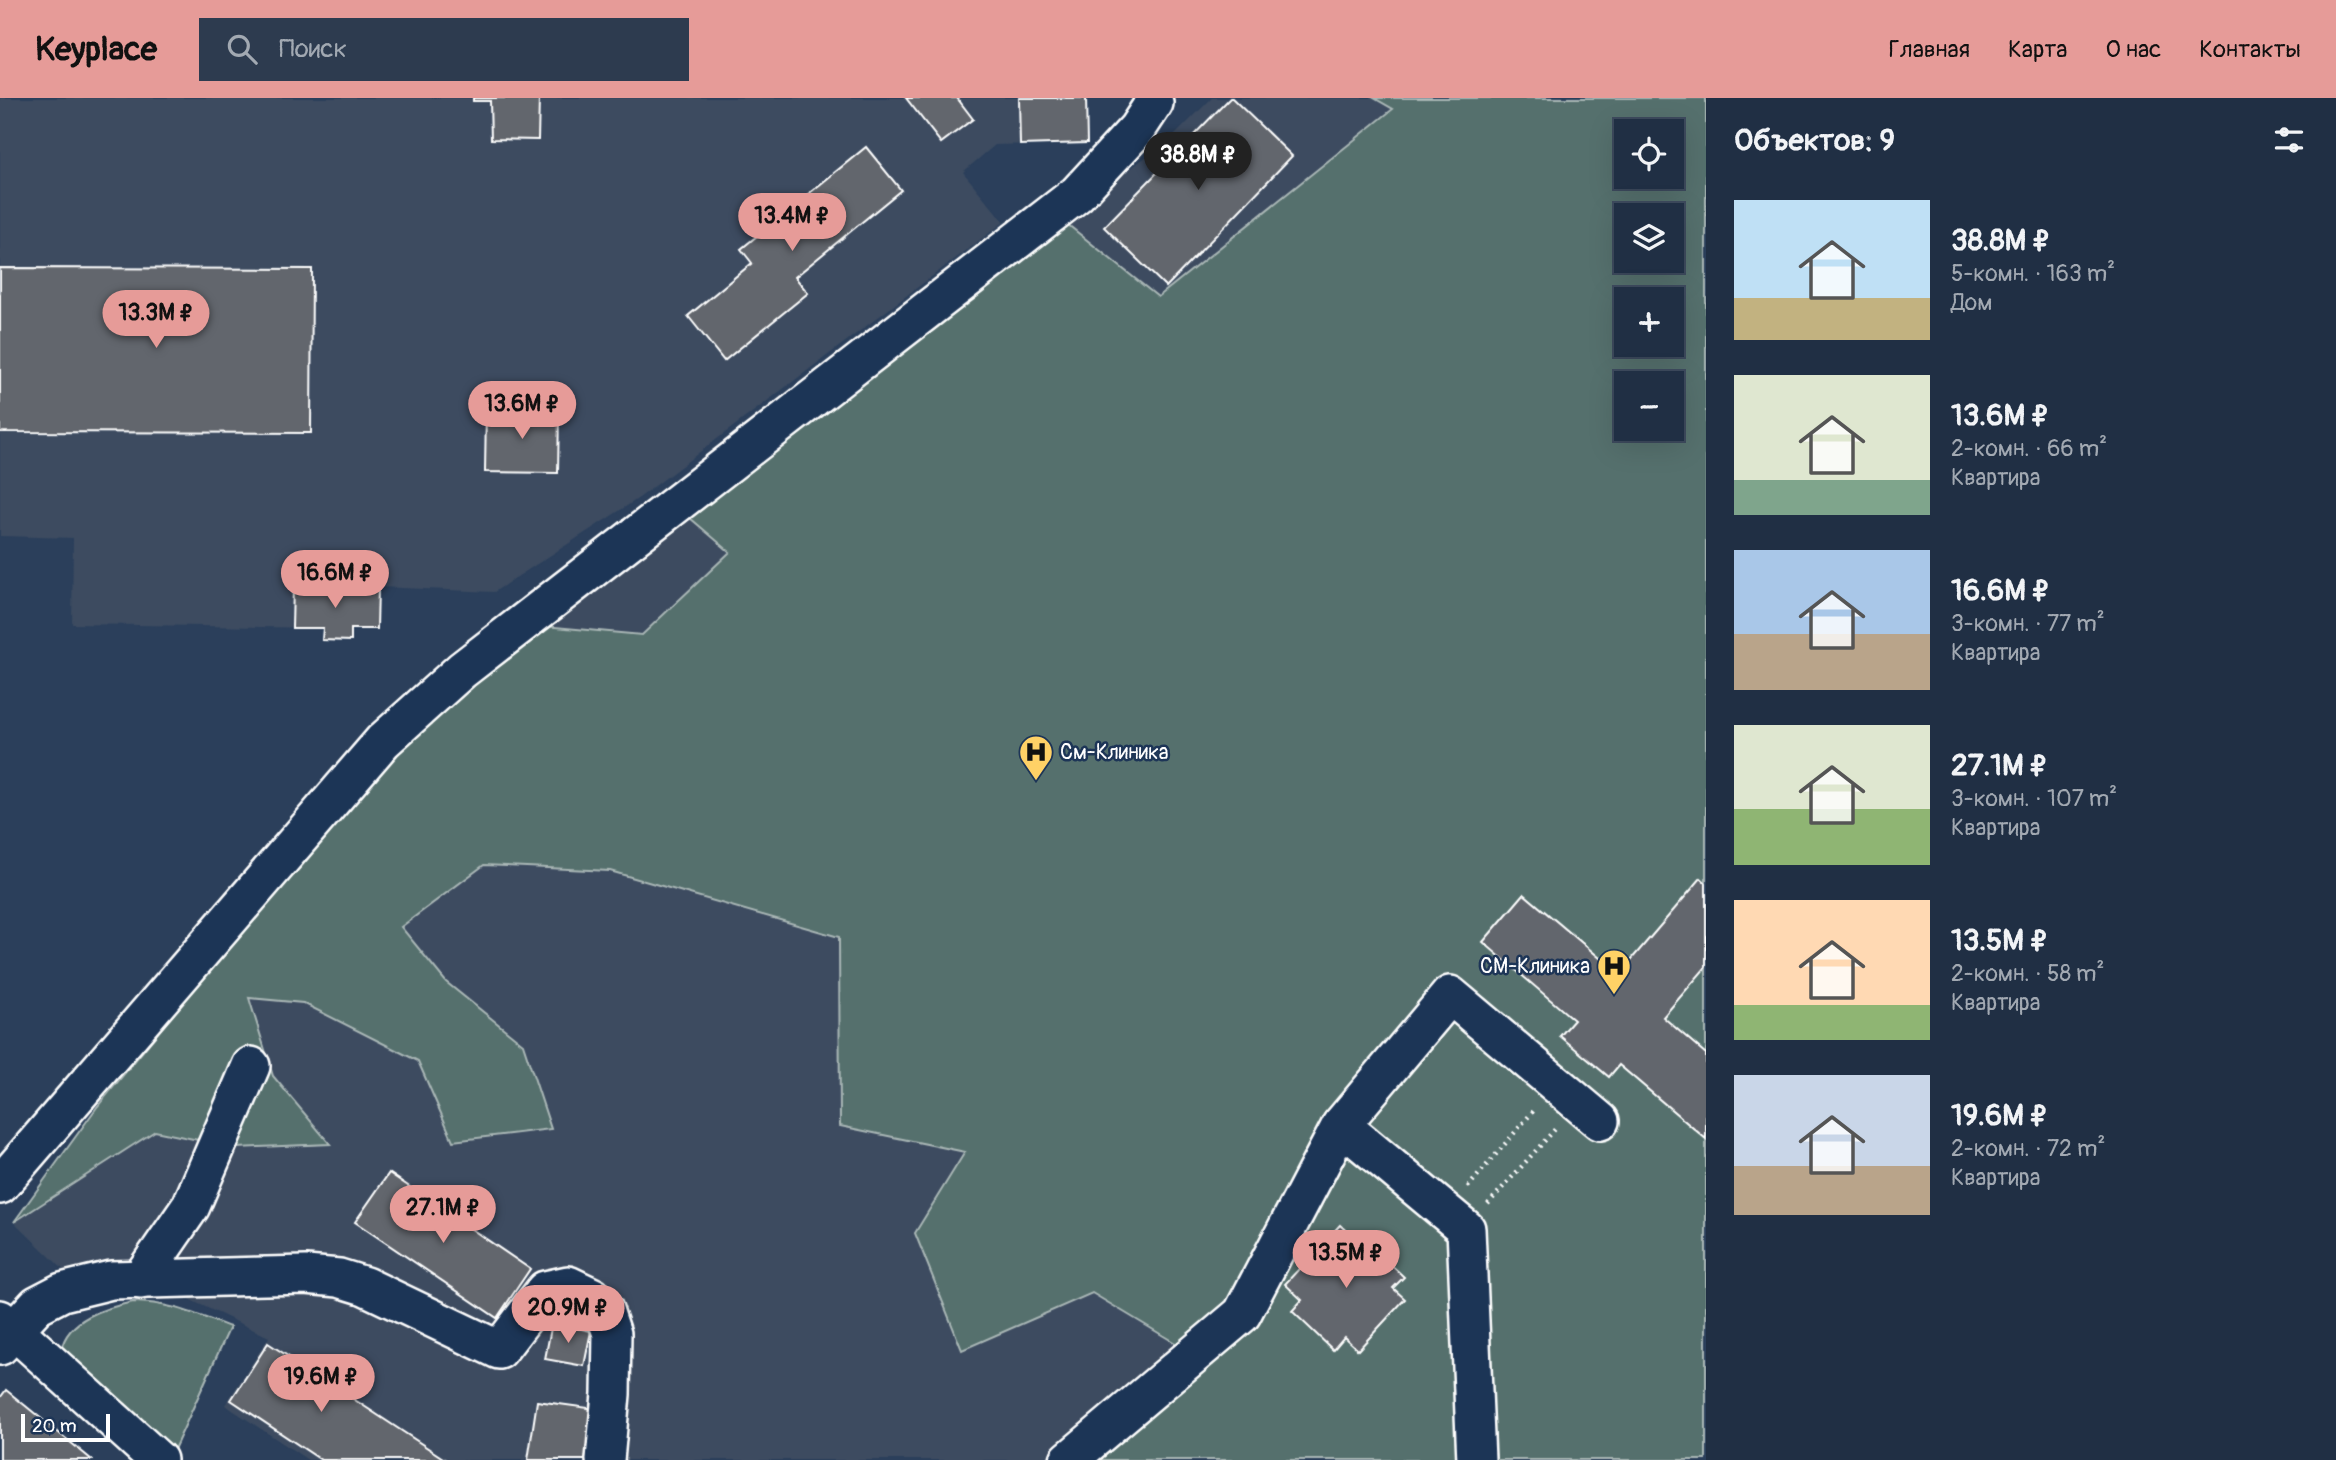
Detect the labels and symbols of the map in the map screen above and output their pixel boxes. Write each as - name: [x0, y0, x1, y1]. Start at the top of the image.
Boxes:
- pin: 38.8M ₽: [1133, 132, 1263, 192]
- pin: 13.4M ₽: [727, 194, 857, 253]
- pin: 13.3M ₽: [91, 290, 221, 350]
- pin: 13.6M ₽: [457, 382, 587, 441]
- pin: 16.6M ₽: [270, 550, 400, 610]
- hospital icon: См-Клиника: [1017, 733, 1055, 782]
- place label: См-Клиника: [1060, 739, 1169, 766]
- hospital icon: СМ-Клиника: [1595, 947, 1633, 996]
- place label: СМ-Клиника: [1480, 953, 1590, 980]
- pin: 27.1M ₽: [378, 1186, 508, 1245]
- pin: 13.5M ₽: [1281, 1230, 1411, 1290]
- pin: 20.9M ₽: [503, 1286, 633, 1345]
- pin: 19.6M ₽: [256, 1354, 386, 1414]
- scale bar: [21, 1411, 110, 1443]

